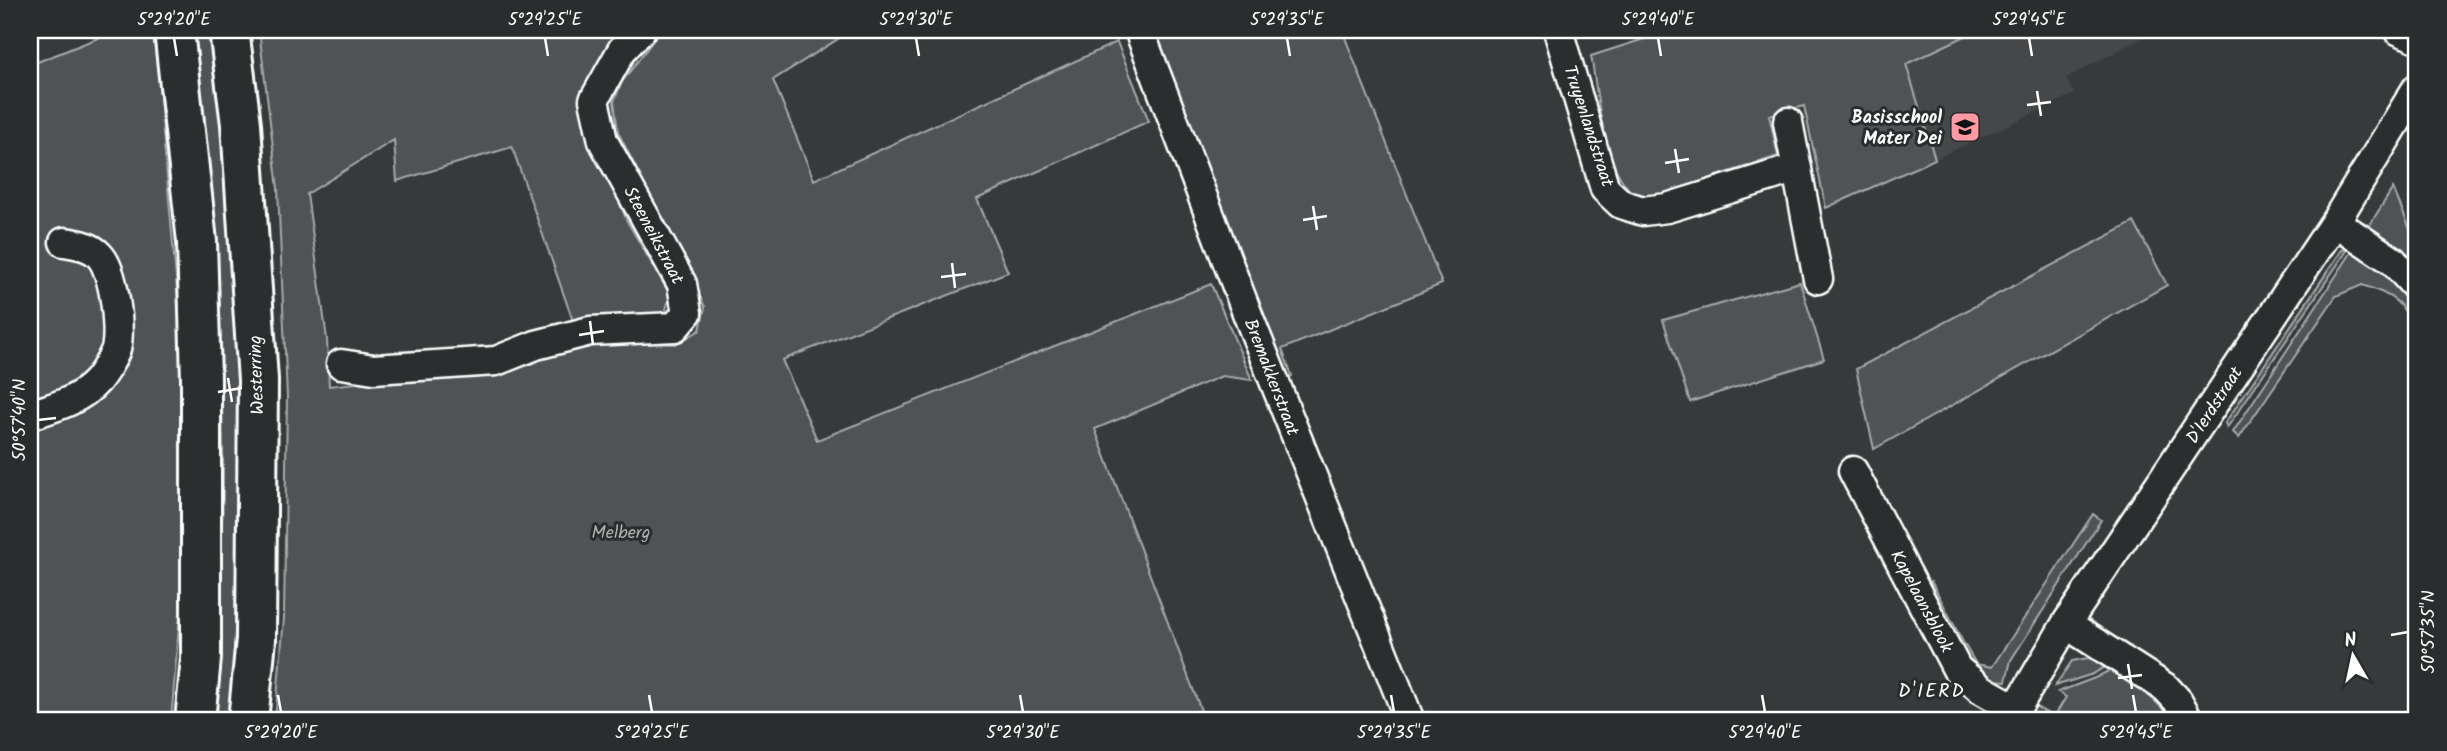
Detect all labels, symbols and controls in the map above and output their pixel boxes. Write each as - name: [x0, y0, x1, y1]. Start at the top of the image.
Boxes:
- text: 5°29'20"E: [137, 6, 211, 35]
- text: 5°29'25"E: [508, 6, 583, 35]
- text: 5°29'30"E: [879, 6, 953, 35]
- text: 5°29'35"E: [1250, 6, 1324, 35]
- text: 5°29'40"E: [1621, 6, 1695, 35]
- text: 5°29'45"E: [1992, 6, 2066, 35]
- street label: Truyenlandstraat: [1554, 62, 1621, 192]
- place label: Basisschool Mater Dei: [1852, 104, 1942, 154]
- school or university icon: Basisschool Mater Dei: [1948, 110, 1982, 144]
- street label: Steeneikstraat: [615, 181, 691, 291]
- street label: Bremakkerstraat: [1235, 315, 1307, 441]
- street label: Westerring: [242, 335, 273, 415]
- street label: D'Ierdstraat: [2179, 360, 2252, 450]
- text: 50°57'40"N: [6, 379, 35, 461]
- park label: Melberg: [592, 519, 650, 548]
- street label: Kapelaansblook: [1881, 545, 1960, 659]
- text: 50°57'35"N: [2415, 590, 2444, 674]
- north arrow: [2318, 622, 2388, 692]
- text: N: [2342, 625, 2359, 657]
- district label: D'IERD: [1898, 677, 1966, 707]
- text: 5°29'20"E: [244, 719, 318, 748]
- text: 5°29'25"E: [615, 719, 690, 748]
- text: 5°29'30"E: [986, 719, 1060, 748]
- text: 5°29'35"E: [1357, 719, 1431, 748]
- text: 5°29'40"E: [1728, 719, 1802, 748]
- text: 5°29'45"E: [2099, 719, 2173, 748]

